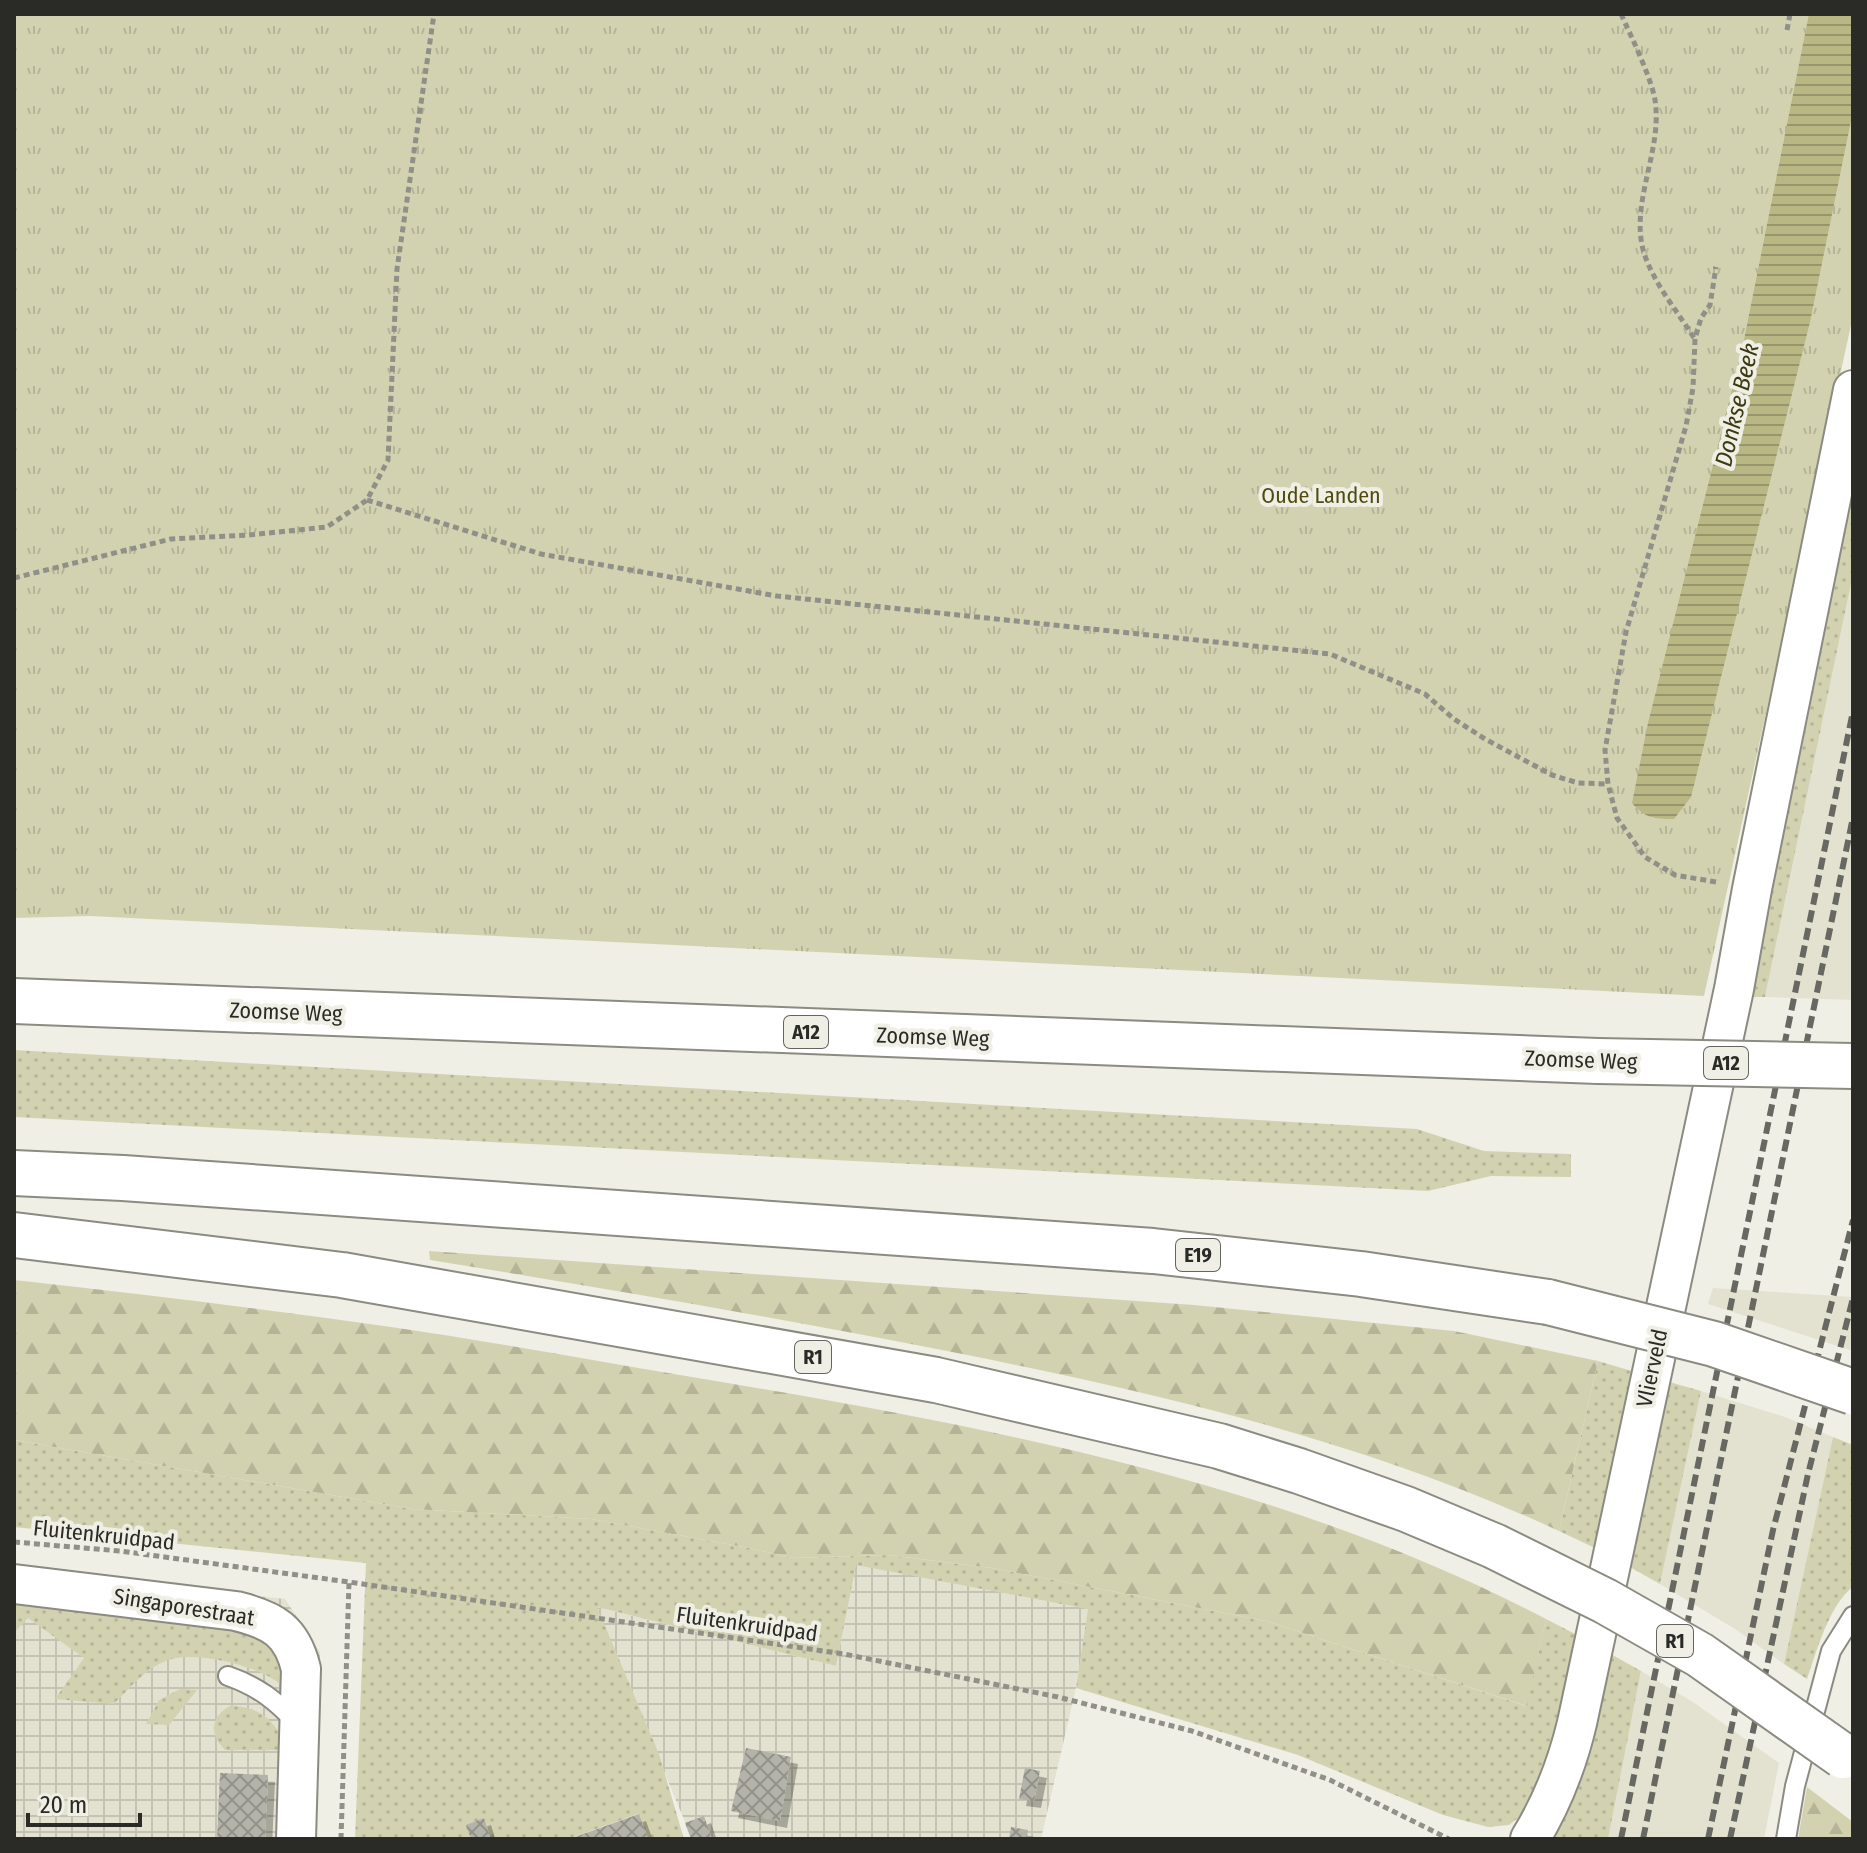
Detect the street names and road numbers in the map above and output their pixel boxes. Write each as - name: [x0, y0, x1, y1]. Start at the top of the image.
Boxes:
- street label: Zoomse Weg: [229, 997, 344, 1027]
- road number: A12: [784, 1016, 828, 1048]
- street label: Zoomse Weg: [876, 1022, 991, 1052]
- street label: Zoomse Weg: [1524, 1045, 1639, 1075]
- road number: A12: [1704, 1047, 1748, 1079]
- road number: E19: [1176, 1239, 1220, 1271]
- street label: Vlierveld: [1631, 1326, 1673, 1410]
- road number: R1: [795, 1341, 831, 1373]
- street label: Fluitenkruidpad: [32, 1514, 176, 1556]
- street label: Singaporestraat: [112, 1583, 257, 1632]
- street label: Fluitenkruidpad: [675, 1601, 819, 1647]
- road number: R1: [1657, 1625, 1693, 1657]

